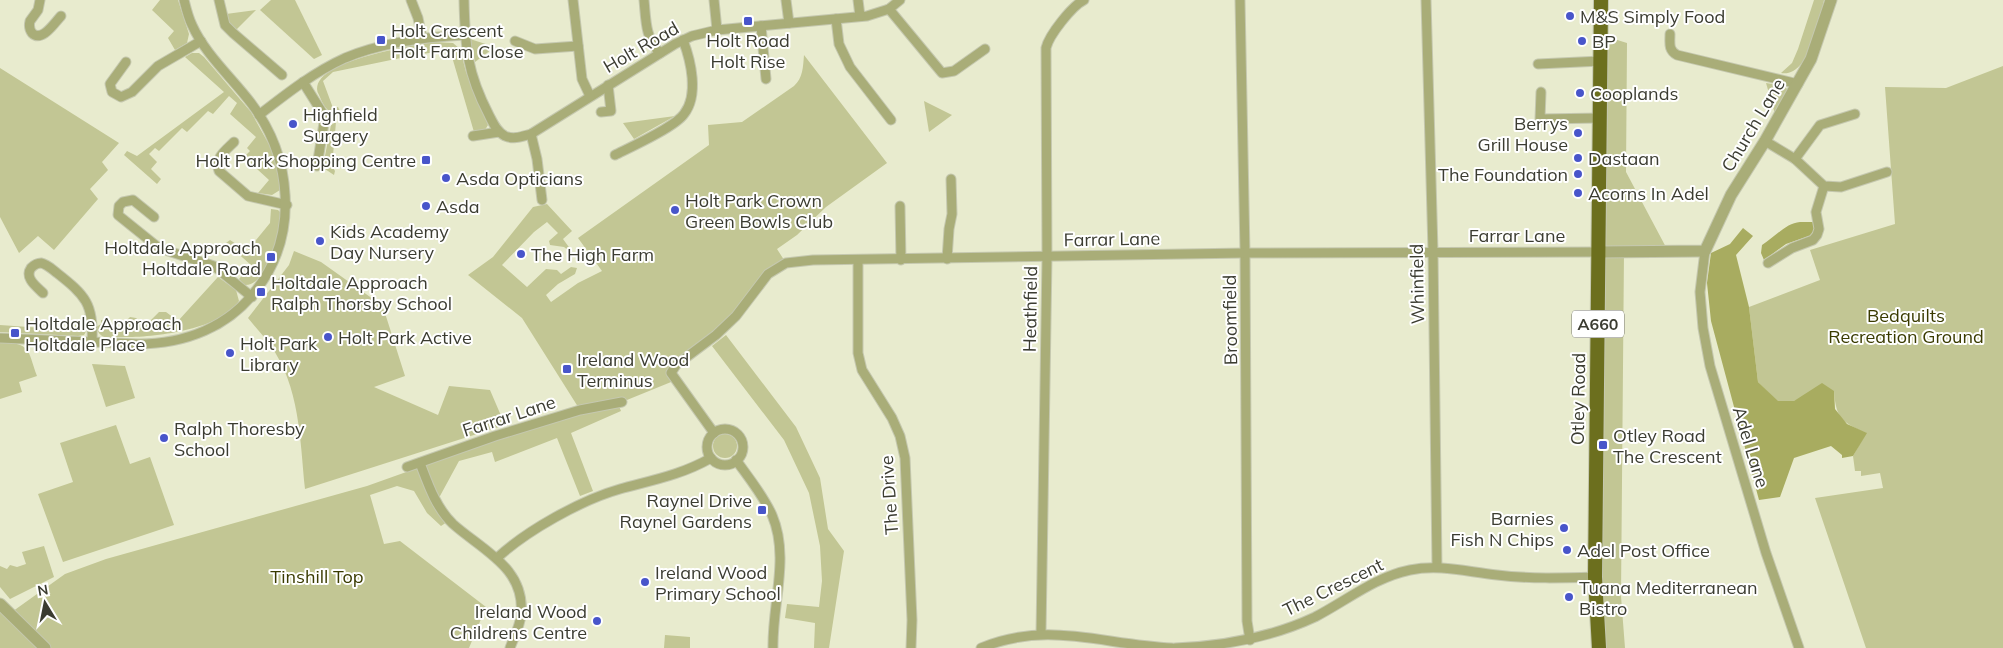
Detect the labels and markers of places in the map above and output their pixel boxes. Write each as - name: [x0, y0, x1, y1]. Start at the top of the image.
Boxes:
- place label: M&S Simply Food: [1580, 5, 1725, 28]
- marker: M&S Simply Food: [1564, 10, 1576, 22]
- marker: Holt Road Holt Rise: [742, 15, 754, 27]
- place label: Holt Crescent Holt Farm Close: [391, 19, 524, 63]
- place label: Holt Road Holt Rise: [706, 29, 790, 73]
- place label: BP: [1592, 30, 1616, 53]
- marker: Holt Crescent Holt Farm Close: [375, 34, 387, 46]
- marker: BP: [1576, 35, 1588, 47]
- place label: Cooplands: [1590, 82, 1678, 105]
- marker: Cooplands: [1574, 87, 1586, 99]
- place label: Highfield Surgery: [303, 103, 378, 147]
- place label: Berrys Grill House: [1478, 112, 1568, 156]
- marker: Highfield Surgery: [287, 118, 299, 130]
- marker: Berrys Grill House: [1572, 127, 1584, 139]
- place label: Dastaan: [1588, 147, 1660, 170]
- place label: Holt Park Shopping Centre: [196, 149, 416, 172]
- marker: Dastaan: [1572, 152, 1584, 164]
- marker: Holt Park Shopping Centre: [420, 154, 432, 166]
- place label: The Foundation: [1438, 163, 1568, 186]
- place label: Asda Opticians: [456, 167, 583, 190]
- marker: The Foundation: [1572, 168, 1584, 180]
- marker: Asda Opticians: [440, 172, 452, 184]
- place label: Acorns In Adel: [1588, 182, 1709, 205]
- marker: Acorns In Adel: [1572, 187, 1584, 199]
- place label: Holt Park Crown Green Bowls Club: [685, 189, 833, 233]
- place label: Asda: [436, 195, 480, 218]
- marker: Asda: [420, 200, 432, 212]
- marker: Holt Park Crown Green Bowls Club: [669, 204, 681, 216]
- place label: Kids Academy Day Nursery: [330, 220, 449, 264]
- marker: Kids Academy Day Nursery: [314, 235, 326, 247]
- place label: Holtdale Approach Holtdale Road: [104, 236, 261, 280]
- place label: The High Farm: [531, 243, 654, 266]
- marker: The High Farm: [515, 248, 527, 260]
- marker: Holtdale Approach Holtdale Road: [265, 251, 277, 263]
- place label: Holtdale Approach Ralph Thorsby School: [271, 271, 452, 315]
- marker: Holtdale Approach Ralph Thorsby School: [255, 286, 267, 298]
- place label: Holtdale Approach Holtdale Place: [25, 312, 182, 356]
- place label: Holt Park Active: [338, 326, 472, 349]
- marker: Holtdale Approach Holtdale Place: [9, 327, 21, 339]
- marker: Holt Park Active: [322, 331, 334, 343]
- place label: Holt Park Library: [240, 332, 318, 376]
- marker: Holt Park Library: [224, 347, 236, 359]
- place label: Ireland Wood Terminus: [577, 348, 689, 392]
- marker: Ireland Wood Terminus: [561, 363, 573, 375]
- place label: Ralph Thoresby School: [174, 417, 305, 461]
- place label: Otley Road The Crescent: [1613, 424, 1722, 468]
- marker: Ralph Thoresby School: [158, 432, 170, 444]
- marker: Otley Road The Crescent: [1597, 439, 1609, 451]
- place label: Raynel Drive Raynel Gardens: [620, 489, 752, 533]
- marker: Raynel Drive Raynel Gardens: [756, 504, 768, 516]
- place label: Barnies Fish N Chips: [1450, 507, 1554, 551]
- marker: Barnies Fish N Chips: [1558, 522, 1570, 534]
- place label: Adel Post Office: [1577, 539, 1710, 562]
- marker: Adel Post Office: [1561, 544, 1573, 556]
- place label: Ireland Wood Primary School: [655, 561, 781, 605]
- marker: Ireland Wood Primary School: [639, 576, 651, 588]
- place label: Tuana Mediterranean Bistro: [1579, 576, 1758, 620]
- marker: Tuana Mediterranean Bistro: [1563, 591, 1575, 603]
- place label: Ireland Wood Childrens Centre: [450, 600, 587, 644]
- marker: Ireland Wood Childrens Centre: [591, 615, 603, 627]

